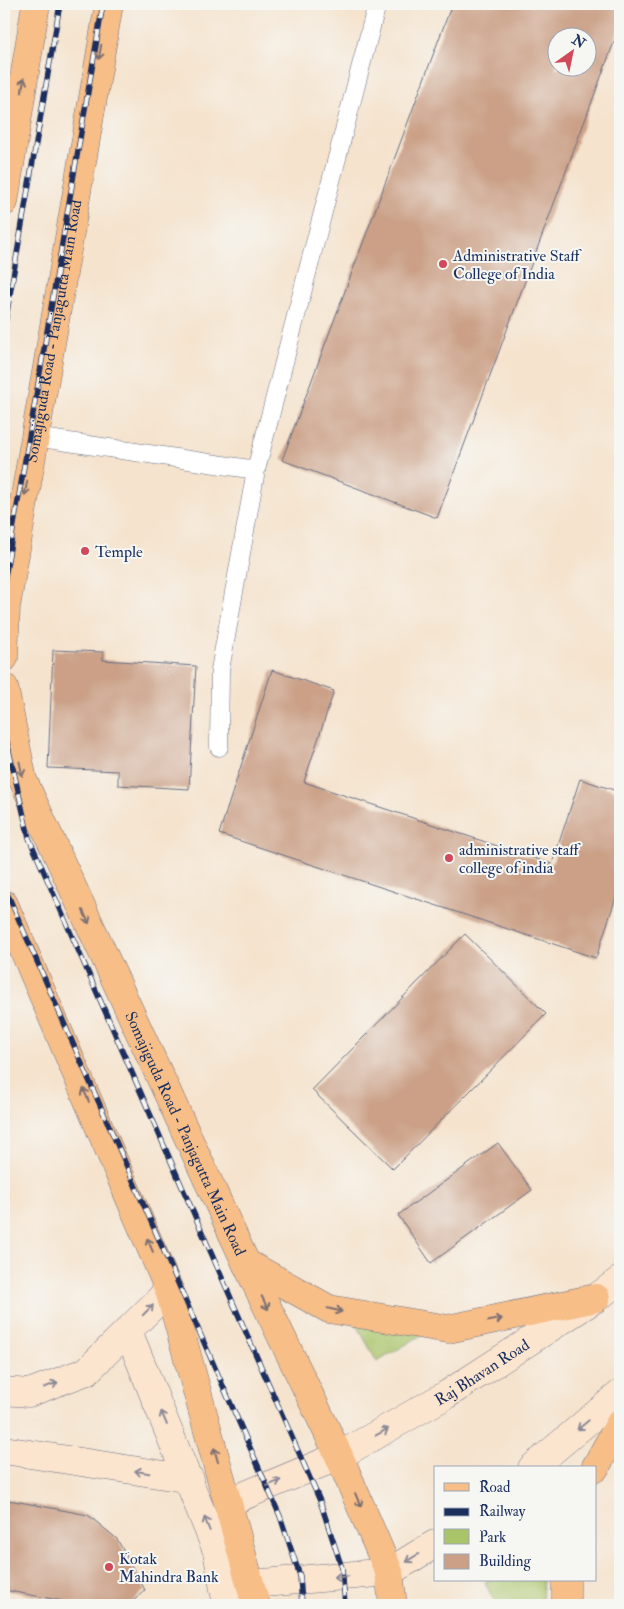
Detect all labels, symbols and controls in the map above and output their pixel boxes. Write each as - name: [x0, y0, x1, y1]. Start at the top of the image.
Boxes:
- north arrow: [546, 28, 596, 78]
- text: N: [568, 30, 589, 52]
- one-way arrow: [95, 43, 105, 59]
- one-way arrow: [18, 77, 28, 93]
- street label: Somajiguda Road - Panjagutta Main Road: [22, 198, 86, 464]
- place label: Administrative Staff College of India: [452, 246, 582, 284]
- marker: Administrative Staff College of India: [437, 258, 449, 270]
- one-way arrow: [21, 480, 31, 496]
- place label: Temple: [95, 542, 143, 563]
- marker: Temple: [79, 545, 91, 557]
- one-way arrow: [16, 760, 26, 776]
- place label: administrative staff college of india: [459, 840, 581, 878]
- marker: administrative staff college of india: [443, 852, 455, 864]
- one-way arrow: [82, 909, 92, 924]
- street label: Somajiguda Road - Panjagutta Main Road: [120, 1008, 250, 1259]
- one-way arrow: [80, 1088, 89, 1103]
- one-way arrow: [144, 1238, 154, 1253]
- one-way arrow: [261, 1295, 270, 1310]
- one-way arrow: [142, 1304, 155, 1316]
- one-way arrow: [326, 1306, 342, 1315]
- one-way arrow: [486, 1314, 502, 1324]
- street label: Raj Bhavan Road: [431, 1335, 534, 1410]
- one-way arrow: [43, 1380, 58, 1389]
- one-way arrow: [159, 1411, 169, 1426]
- one-way arrow: [576, 1420, 589, 1431]
- one-way arrow: [374, 1426, 388, 1436]
- one-way arrow: [210, 1448, 220, 1464]
- one-way arrow: [134, 1466, 150, 1476]
- legend: [434, 1466, 596, 1582]
- one-way arrow: [266, 1478, 281, 1488]
- text: Road: [479, 1478, 511, 1497]
- one-way arrow: [354, 1492, 364, 1507]
- text: Railway: [479, 1502, 526, 1521]
- one-way arrow: [202, 1517, 211, 1532]
- text: Park: [479, 1528, 506, 1547]
- place label: Kotak Mahindra Bank: [119, 1549, 219, 1587]
- text: Building: [479, 1552, 531, 1571]
- one-way arrow: [406, 1554, 420, 1564]
- marker: Kotak Mahindra Bank: [103, 1561, 115, 1573]
- one-way arrow: [333, 1572, 349, 1581]

